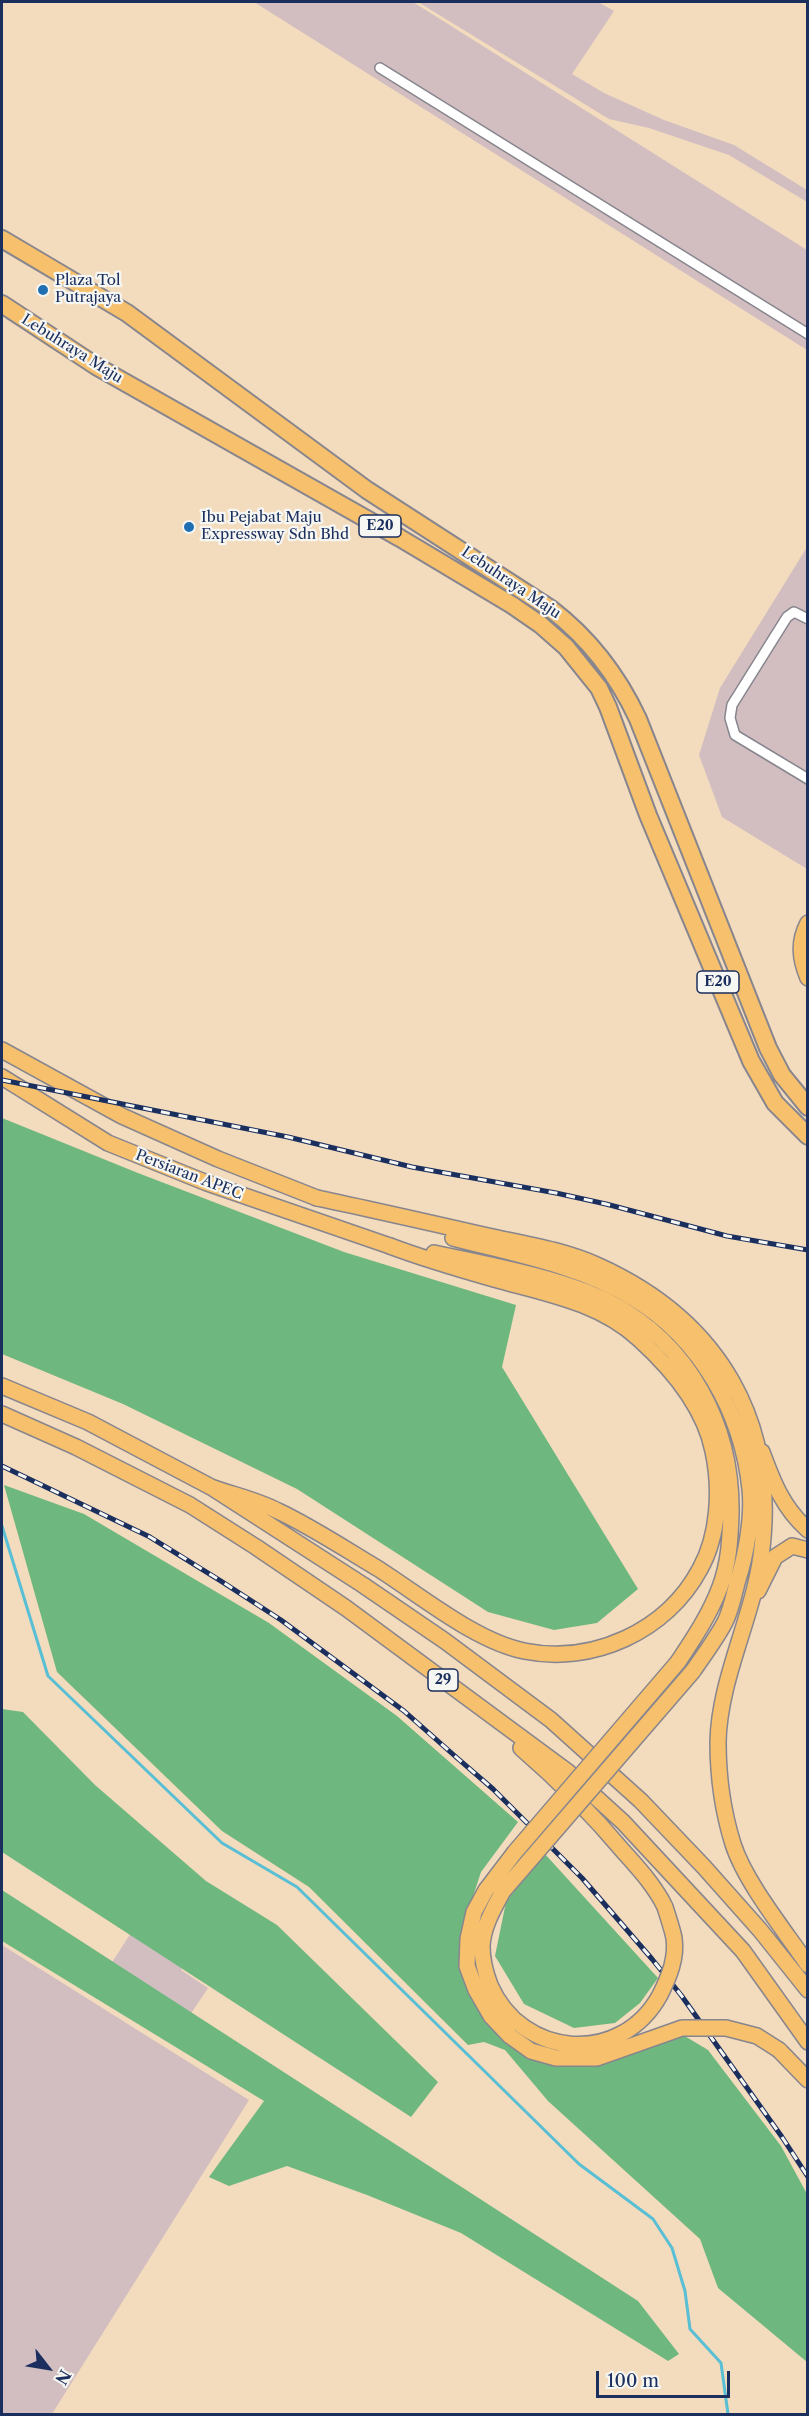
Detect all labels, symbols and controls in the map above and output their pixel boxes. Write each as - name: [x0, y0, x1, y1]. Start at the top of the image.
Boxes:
- place label: Plaza Tol Putrajaya: [55, 272, 121, 307]
- marker: Plaza Tol Putrajaya: [36, 283, 50, 297]
- street label: Lebuhraya Maju: [18, 311, 126, 387]
- place label: Ibu Pejabat Maju Expressway Sdn Bhd: [201, 509, 349, 544]
- road number: E20: [359, 515, 401, 537]
- marker: Ibu Pejabat Maju Expressway Sdn Bhd: [182, 520, 196, 534]
- street label: Lebuhraya Maju: [458, 543, 564, 623]
- road number: E20: [697, 971, 739, 993]
- street label: Persiaran APEC: [133, 1146, 245, 1204]
- road number: 29: [428, 1669, 458, 1691]
- north arrow: [18, 2338, 78, 2398]
- scale bar: [599, 2359, 732, 2397]
- text: N: [51, 2366, 76, 2388]
- text: 100 m: [607, 2370, 659, 2392]

